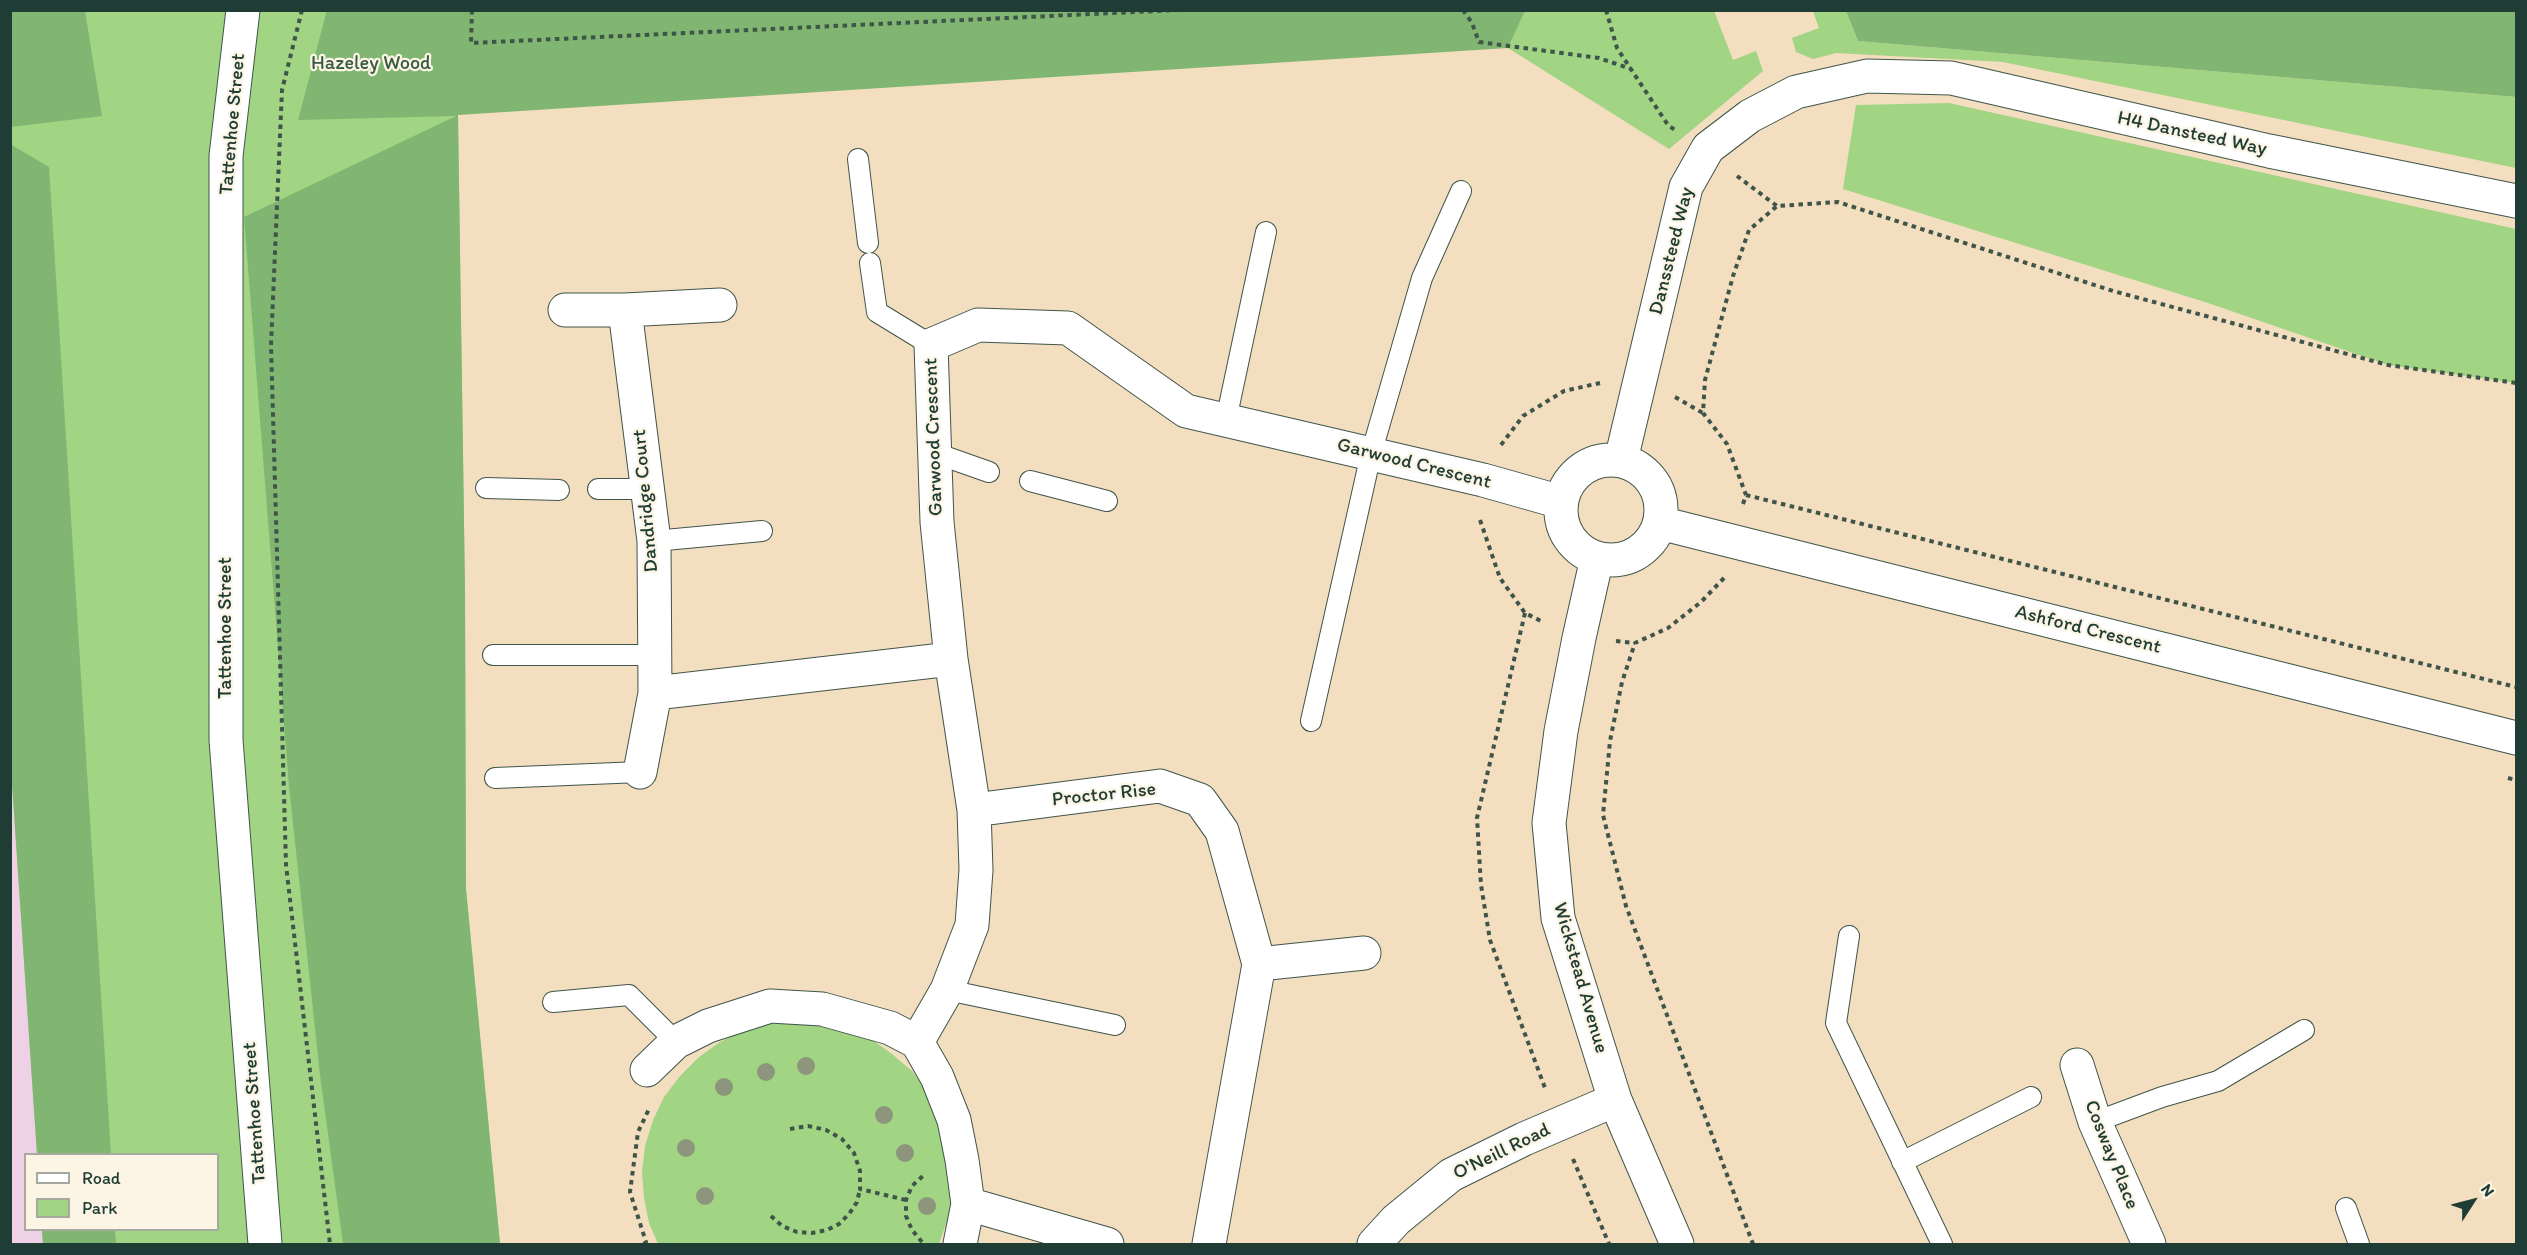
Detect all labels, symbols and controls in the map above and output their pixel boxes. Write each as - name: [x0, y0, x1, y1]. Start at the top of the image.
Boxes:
- street label: Tattenhoe Street: [215, 52, 251, 196]
- park label: Hazeley Wood: [311, 52, 431, 76]
- street label: H4 Dansteed Way: [2115, 106, 2269, 162]
- street label: Danssteed Way: [1645, 185, 1699, 317]
- street label: Garwood Crescent: [919, 358, 949, 516]
- street label: Dandridge Court: [628, 428, 664, 574]
- street label: Garwood Crescent: [1334, 433, 1494, 495]
- street label: Tattenhoe Street: [214, 557, 238, 699]
- street label: Ashford Crescent: [2013, 600, 2163, 660]
- street label: Proctor Rise: [1051, 778, 1157, 812]
- street label: Wickstead Avenue: [1547, 900, 1613, 1056]
- street label: Tattenhoe Street: [238, 1041, 272, 1185]
- street label: Cosway Place: [2078, 1097, 2144, 1213]
- street label: O'Neill Road: [1449, 1118, 1555, 1186]
- legend: [24, 1153, 219, 1231]
- text: Road: [82, 1167, 121, 1189]
- north arrow: [2443, 1171, 2503, 1231]
- text: N: [2477, 1180, 2499, 1200]
- text: Park: [82, 1197, 117, 1219]

